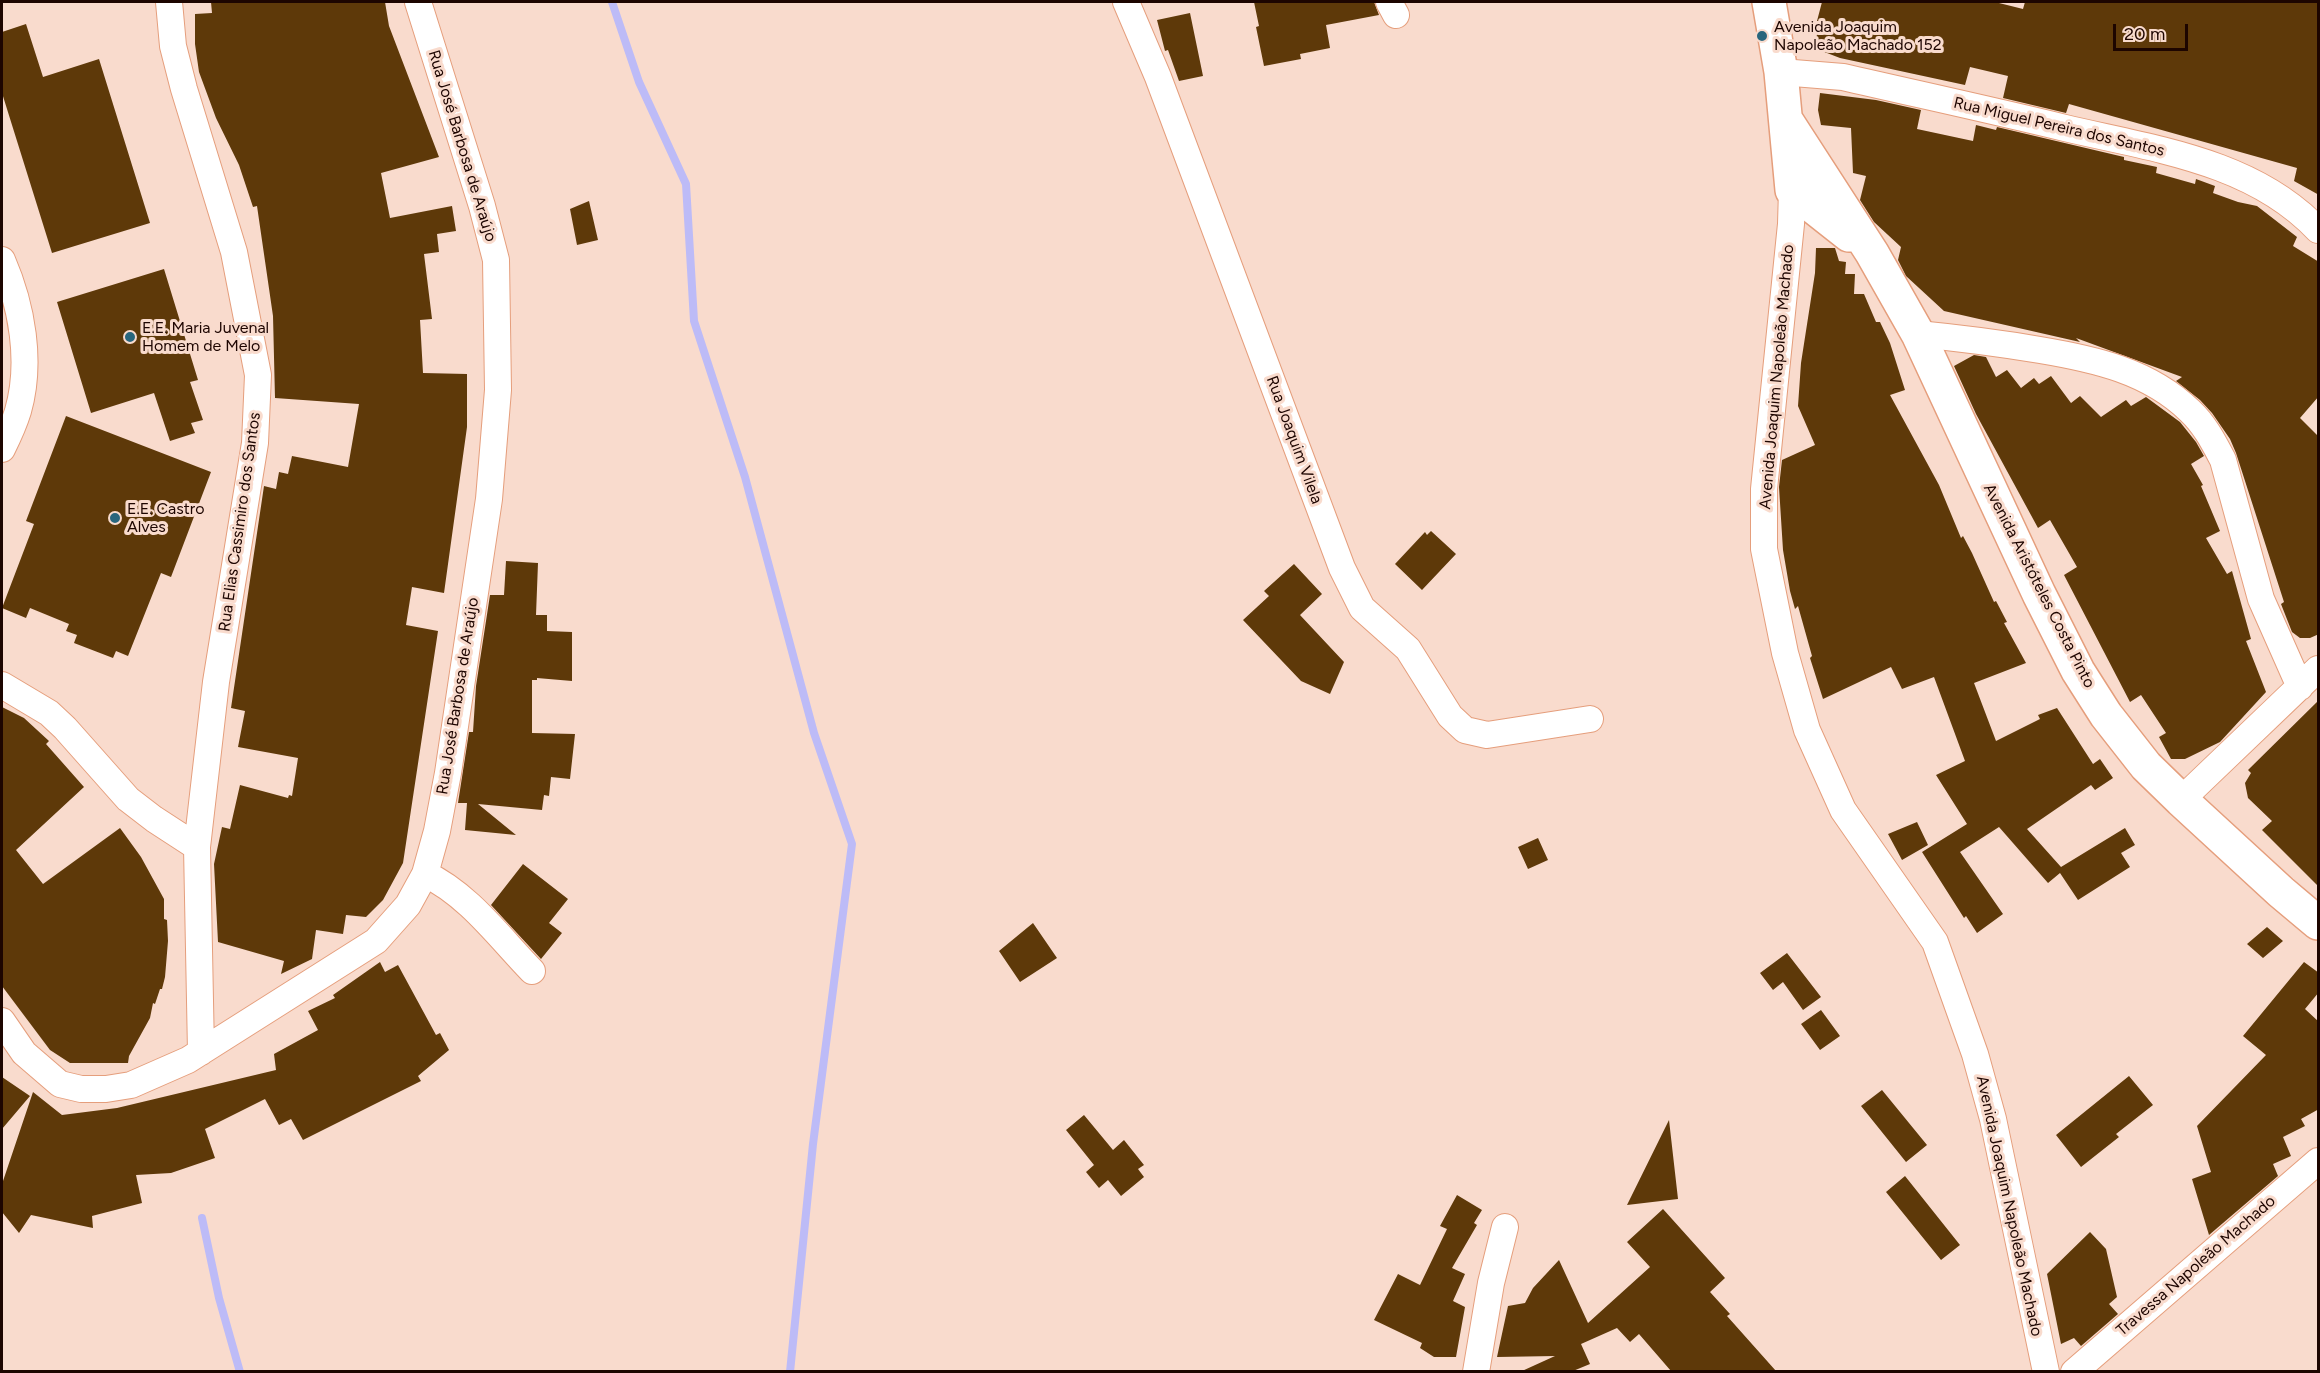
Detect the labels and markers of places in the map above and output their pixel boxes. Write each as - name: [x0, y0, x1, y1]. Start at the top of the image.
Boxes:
- place label: Avenida Joaquim Napoleão Machado 152: [1774, 17, 1942, 55]
- marker: Avenida Joaquim Napoleão Machado 152: [1755, 29, 1769, 43]
- place label: E.E. Maria Juvenal Homem de Melo: [142, 318, 269, 356]
- marker: E.E. Maria Juvenal Homem de Melo: [123, 330, 137, 344]
- place label: E.E. Castro Alves: [127, 499, 204, 537]
- marker: E.E. Castro Alves: [108, 511, 122, 525]

